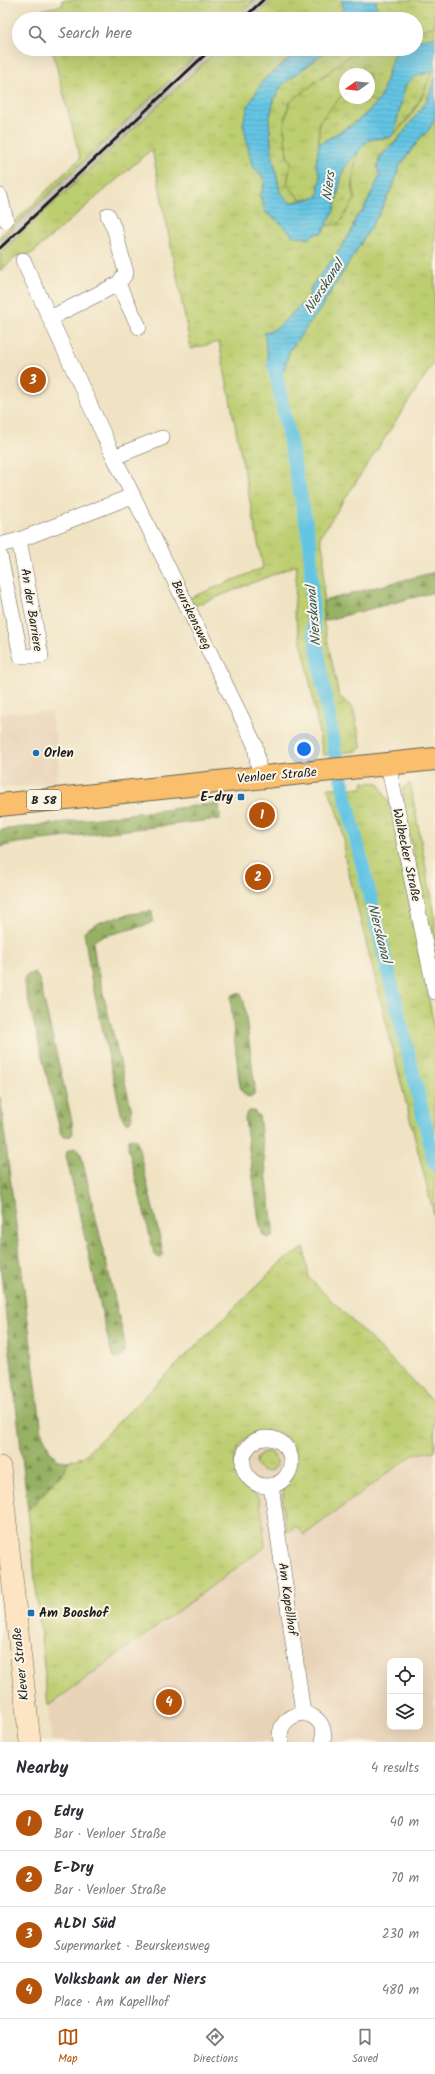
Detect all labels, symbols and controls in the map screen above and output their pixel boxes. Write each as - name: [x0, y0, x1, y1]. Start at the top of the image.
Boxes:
- search box: [12, 12, 423, 56]
- text: Search here: [58, 22, 132, 46]
- icon: search: [26, 23, 48, 45]
- north arrow: [339, 68, 375, 104]
- water label: Niers: [316, 168, 342, 202]
- water label: Nierskanal: [298, 254, 351, 318]
- pin: 3: [20, 365, 46, 395]
- street label: An der Barriere: [14, 567, 48, 653]
- street label: Beurskensweg: [165, 577, 217, 653]
- water label: Nierskanal: [300, 582, 328, 647]
- your location: [294, 739, 314, 759]
- place label: Orlen: [44, 743, 74, 764]
- marker: Orlen: [31, 748, 41, 758]
- street label: Venloer Straße: [236, 762, 318, 790]
- place label: E-dry: [200, 787, 233, 808]
- road number: B 58: [27, 790, 61, 810]
- marker: E-dry: [236, 792, 246, 802]
- pin: 1: [249, 800, 275, 830]
- street label: Walbecker Straße: [386, 806, 426, 904]
- pin: 2: [245, 862, 271, 892]
- water label: Nierskanal: [361, 901, 398, 967]
- street label: Am Kapellhof: [271, 1561, 303, 1638]
- place label: Am Booshof: [39, 1603, 109, 1624]
- marker: Am Booshof: [26, 1608, 36, 1618]
- street label: Klever Straße: [7, 1626, 35, 1702]
- map controls: [387, 1658, 423, 1730]
- button: locate: [387, 1658, 423, 1694]
- pin: 4: [156, 1687, 182, 1717]
- button: layers: [387, 1694, 423, 1730]
- text: Nearby: [16, 1755, 68, 1782]
- text: 4 results: [371, 1758, 419, 1779]
- text: Edry: [54, 1800, 84, 1824]
- text: 1: [27, 1812, 31, 1833]
- text: 40 m: [390, 1812, 419, 1833]
- text: Bar · Venloer Straße: [54, 1824, 166, 1845]
- text: E-Dry: [54, 1856, 93, 1880]
- text: 2: [25, 1868, 33, 1889]
- text: 70 m: [391, 1868, 419, 1889]
- text: Bar · Venloer Straße: [54, 1880, 166, 1901]
- text: ALDI Süd: [54, 1912, 116, 1936]
- text: 3: [25, 1924, 33, 1945]
- text: 230 m: [382, 1924, 419, 1945]
- text: Supermarket · Beurskensweg: [54, 1936, 210, 1957]
- text: Volksbank an der Niers: [54, 1968, 206, 1992]
- text: 4: [25, 1980, 33, 2001]
- text: 480 m: [382, 1980, 419, 2001]
- text: Place · Am Kapellhof: [54, 1992, 169, 2013]
- tab: Map: [57, 2026, 79, 2068]
- tab: Directions: [193, 2026, 238, 2068]
- tab: Saved: [352, 2026, 378, 2068]

